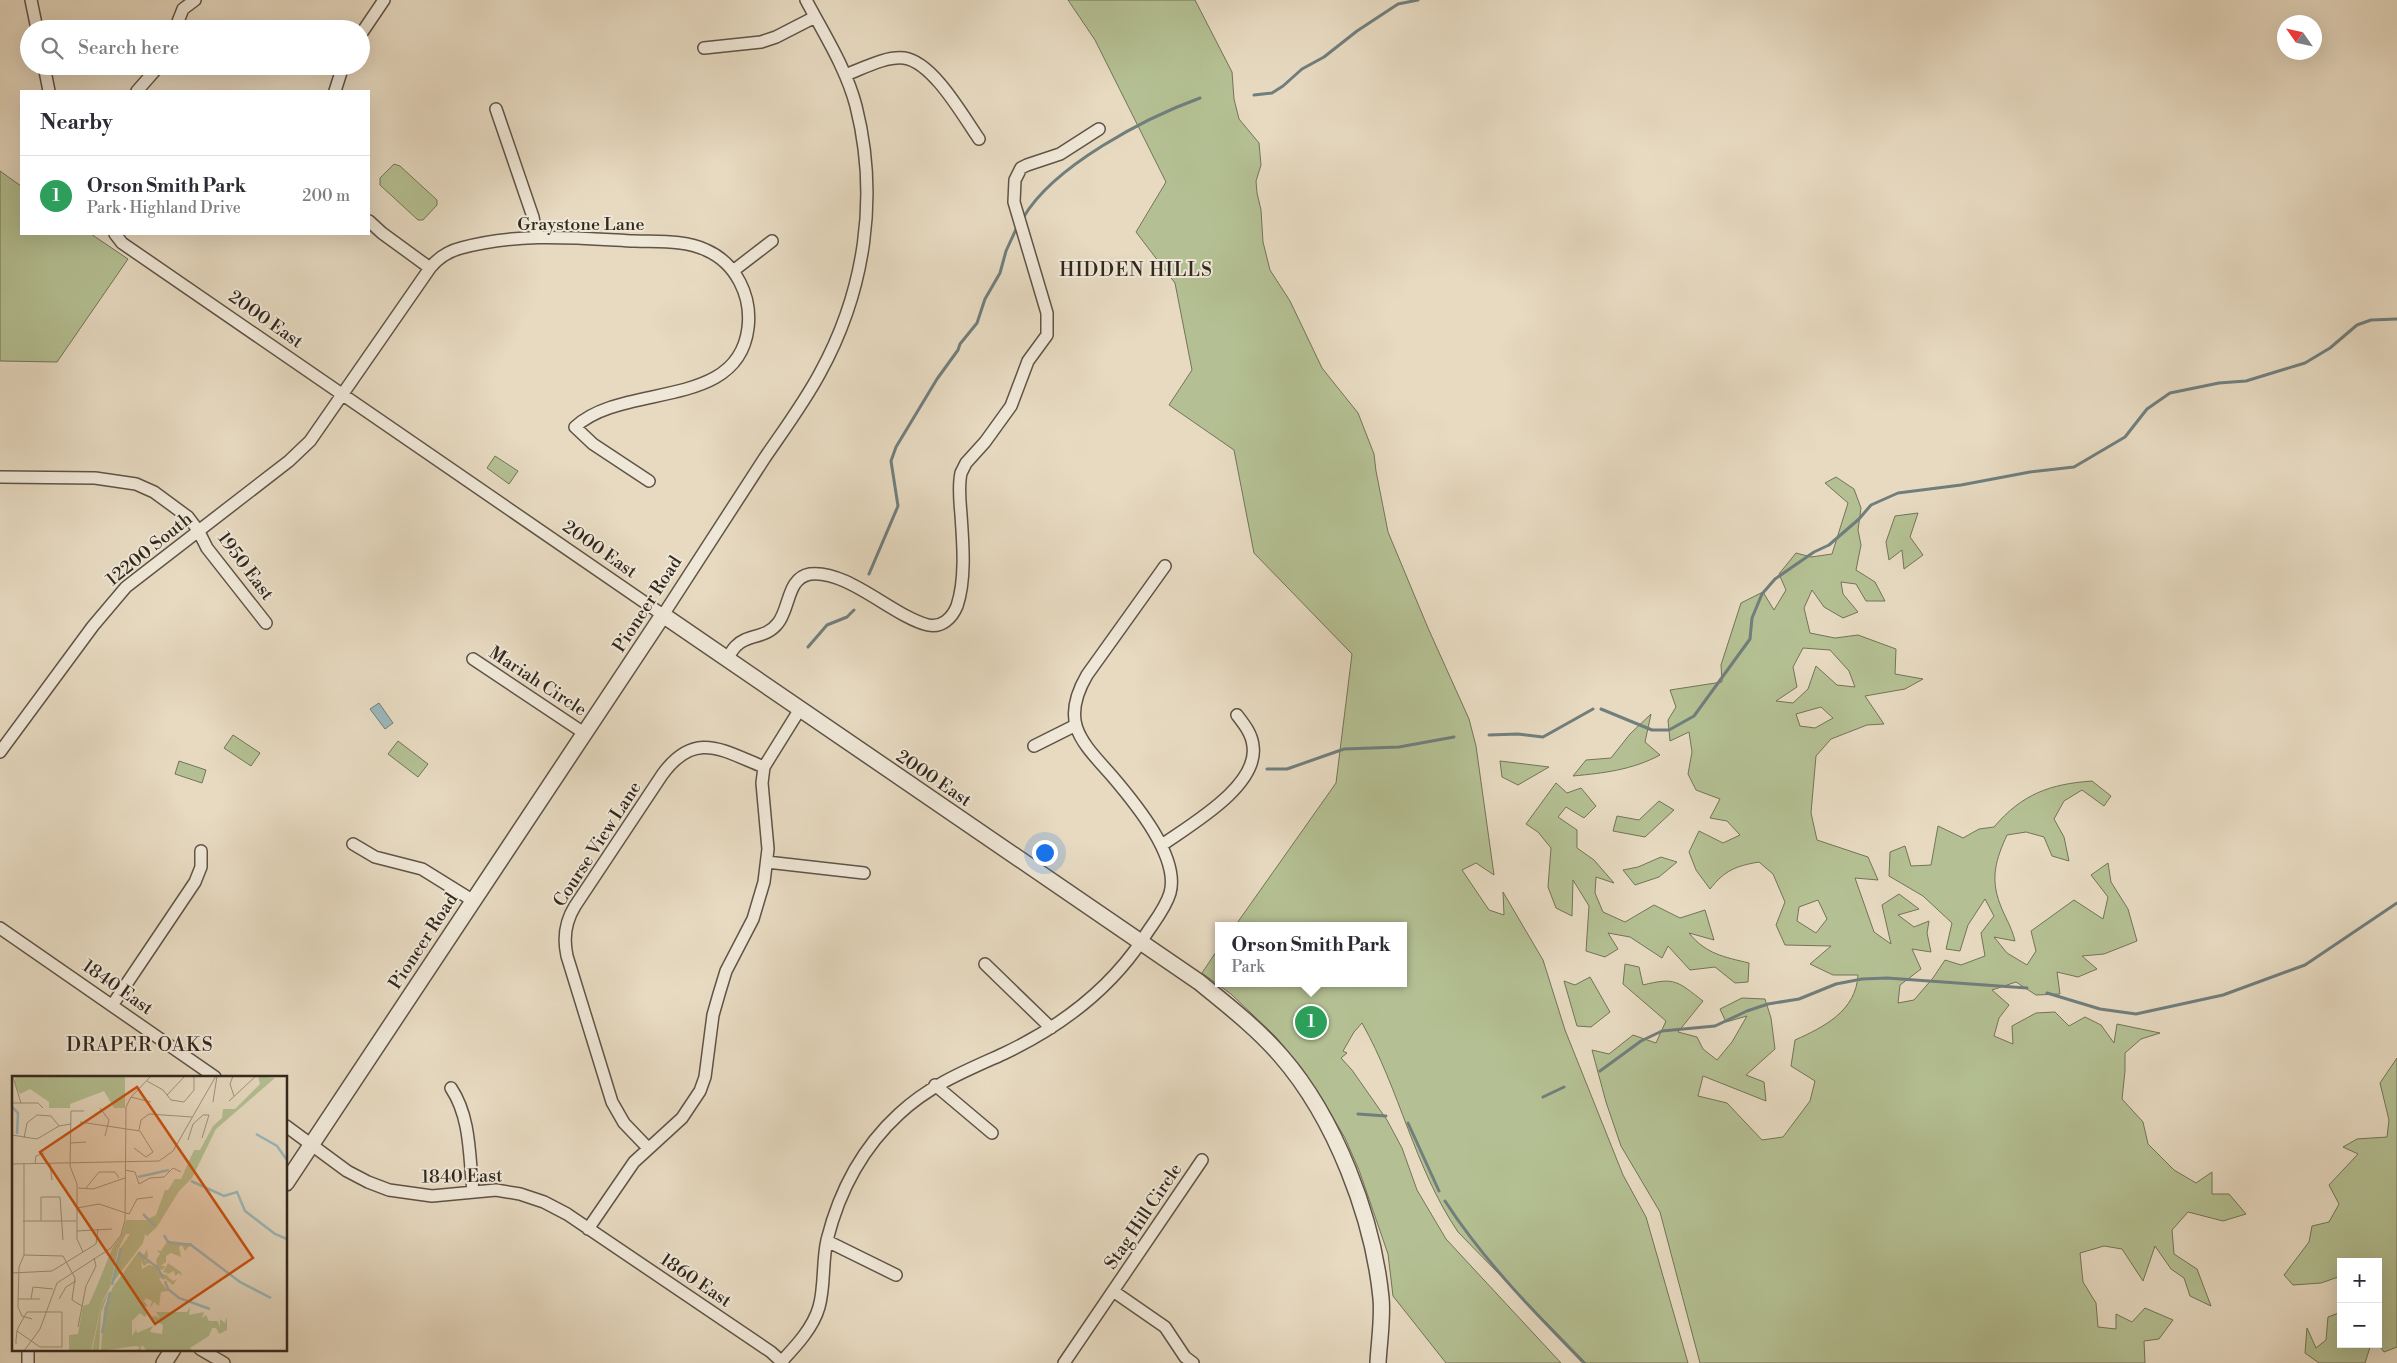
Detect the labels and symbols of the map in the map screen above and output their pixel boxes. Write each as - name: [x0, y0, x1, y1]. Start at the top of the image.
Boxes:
- north arrow: [2277, 15, 2322, 60]
- street label: Graystone Lane: [517, 213, 645, 236]
- district label: HIDDEN HILLS: [1059, 258, 1213, 282]
- street label: 2000 East: [224, 285, 308, 354]
- street label: 12200 South: [102, 507, 197, 591]
- street label: 2000 East: [558, 515, 642, 584]
- street label: 1950 East: [212, 528, 279, 605]
- street label: Pioneer Road: [608, 551, 688, 657]
- street label: Mariah Circle: [485, 641, 591, 722]
- street label: 2000 East: [892, 745, 976, 812]
- street label: Course View Lane: [548, 777, 647, 911]
- your location: [1032, 840, 1058, 866]
- street label: Pioneer Road: [384, 888, 464, 994]
- street label: 1840 East: [78, 955, 158, 1020]
- pin: 1: [1295, 1003, 1327, 1041]
- district label: DRAPER OAKS: [66, 1033, 214, 1057]
- inset map: [12, 1076, 288, 1350]
- street label: Stag Hill Circle: [1099, 1159, 1187, 1274]
- street label: 1840 East: [421, 1164, 503, 1189]
- street label: 1860 East: [656, 1248, 736, 1313]

